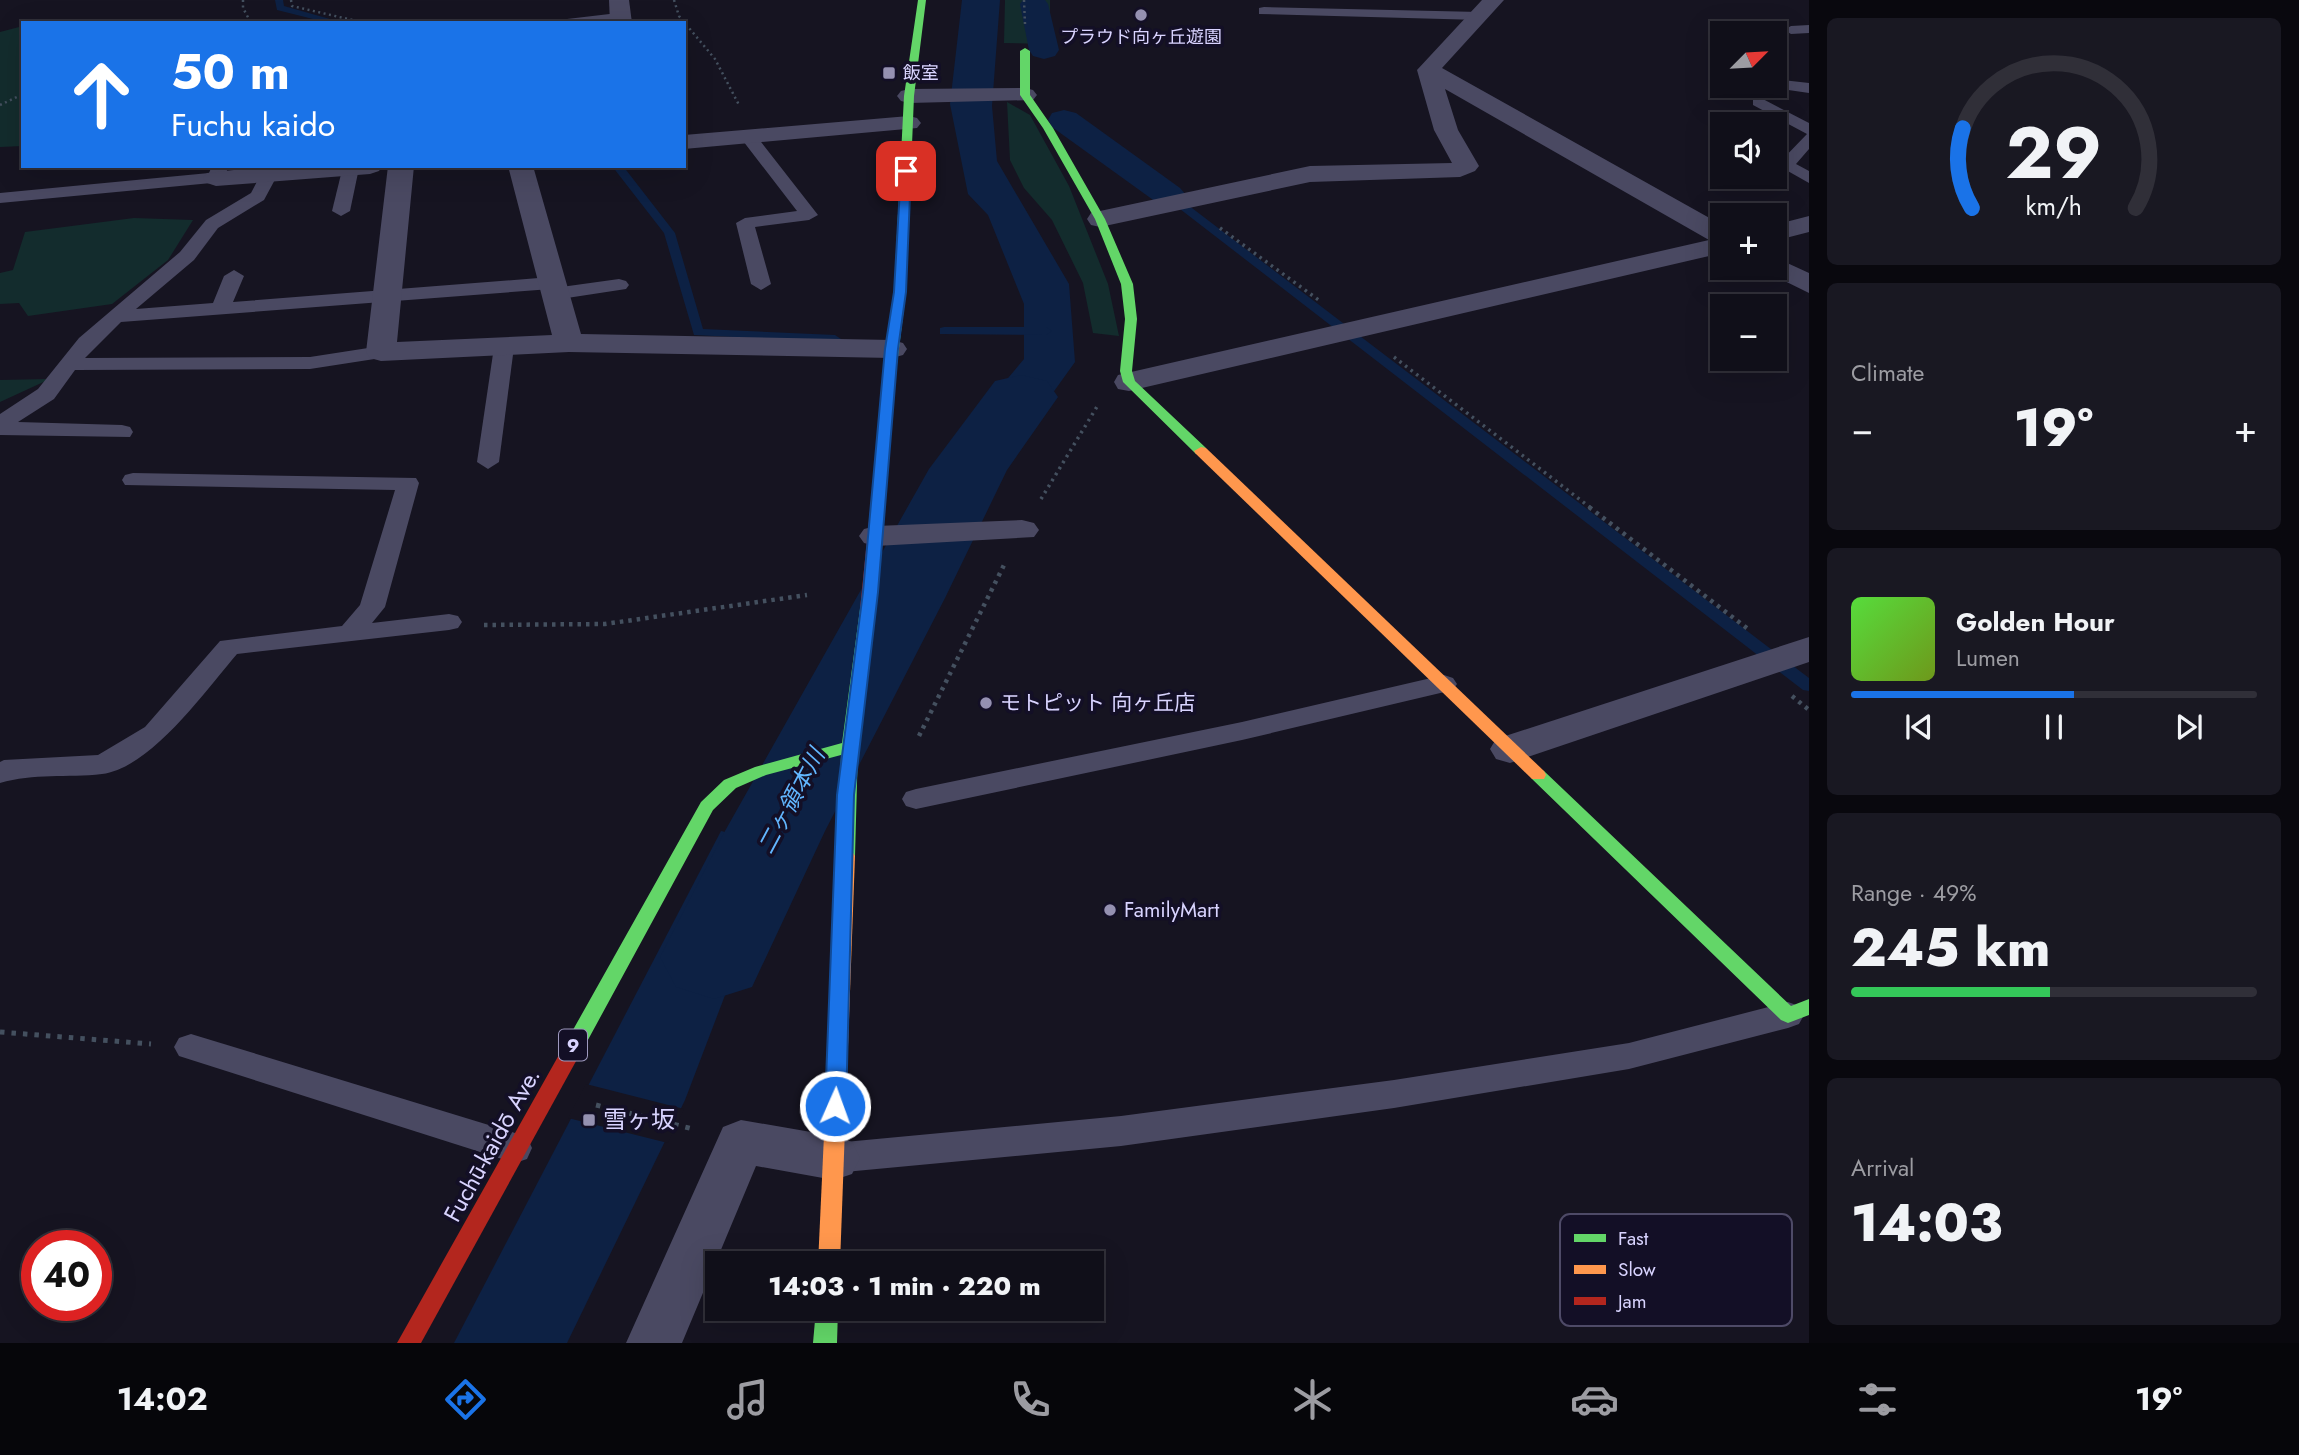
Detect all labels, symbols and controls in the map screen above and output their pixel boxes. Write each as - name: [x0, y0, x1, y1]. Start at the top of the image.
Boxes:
- marker: プラウド向ヶ丘遊園: [1133, 7, 1149, 23]
- north arrow: [1710, 21, 1787, 98]
- map controls: [1710, 21, 1787, 371]
- place label: プラウド向ヶ丘遊園: [1060, 24, 1222, 50]
- text: 50 m: [171, 37, 290, 107]
- icon: ahead: [56, 49, 147, 140]
- place label: 飯室: [903, 60, 939, 86]
- marker: 飯室: [881, 65, 897, 81]
- text: 29: [2006, 100, 2102, 205]
- text: Fuchu kaido: [171, 102, 335, 148]
- button: sound: [1710, 112, 1787, 189]
- pin: [876, 141, 936, 201]
- icon: arrive: [887, 152, 925, 190]
- text: km/h: [2026, 187, 2082, 223]
- button: +: [1710, 203, 1787, 280]
- button: −: [1710, 294, 1787, 371]
- text: Climate: [1851, 356, 1924, 390]
- text: 19°: [2014, 390, 2093, 466]
- text: −: [1851, 401, 1873, 456]
- text: +: [2234, 401, 2257, 456]
- text: Golden Hour: [1956, 603, 2115, 641]
- text: Lumen: [1956, 641, 2020, 675]
- place label: モトピット 向ヶ丘店: [1000, 688, 1195, 718]
- marker: モトピット 向ヶ丘店: [978, 695, 994, 711]
- icon: previous: [1900, 708, 1938, 746]
- icon: pause: [2035, 708, 2073, 746]
- icon: next: [2170, 708, 2208, 746]
- water label: 二ヶ領本川: [749, 740, 834, 860]
- text: Range · 49%: [1851, 876, 1977, 910]
- place label: FamilyMart: [1124, 895, 1219, 925]
- marker: FamilyMart: [1102, 902, 1118, 918]
- text: 245 km: [1851, 910, 2050, 986]
- road number: 9: [559, 1030, 587, 1060]
- street label: Fuchū-kaidō Ave.: [435, 1061, 548, 1228]
- position arrow: [798, 1069, 872, 1143]
- place label: 雪ヶ坂: [603, 1102, 675, 1137]
- marker: 雪ヶ坂: [581, 1112, 597, 1128]
- text: Arrival: [1851, 1151, 1914, 1185]
- text: 14:03: [1851, 1185, 2002, 1261]
- legend: [1560, 1214, 1792, 1326]
- text: Fast: [1618, 1225, 1649, 1252]
- speed limit sign: 40: [21, 1230, 112, 1321]
- text: Slow: [1618, 1256, 1656, 1283]
- text: 14:03 · 1 min · 220 m: [768, 1267, 1041, 1305]
- text: Jam: [1615, 1288, 1647, 1315]
- icon: directions: [441, 1375, 490, 1424]
- icon: music: [723, 1375, 772, 1424]
- icon: phone: [1006, 1375, 1055, 1424]
- icon: climate: [1288, 1375, 1337, 1424]
- icon: car: [1570, 1375, 1619, 1424]
- icon: filters: [1853, 1375, 1902, 1424]
- text: 14:02: [117, 1376, 208, 1422]
- text: 19°: [2135, 1376, 2182, 1422]

